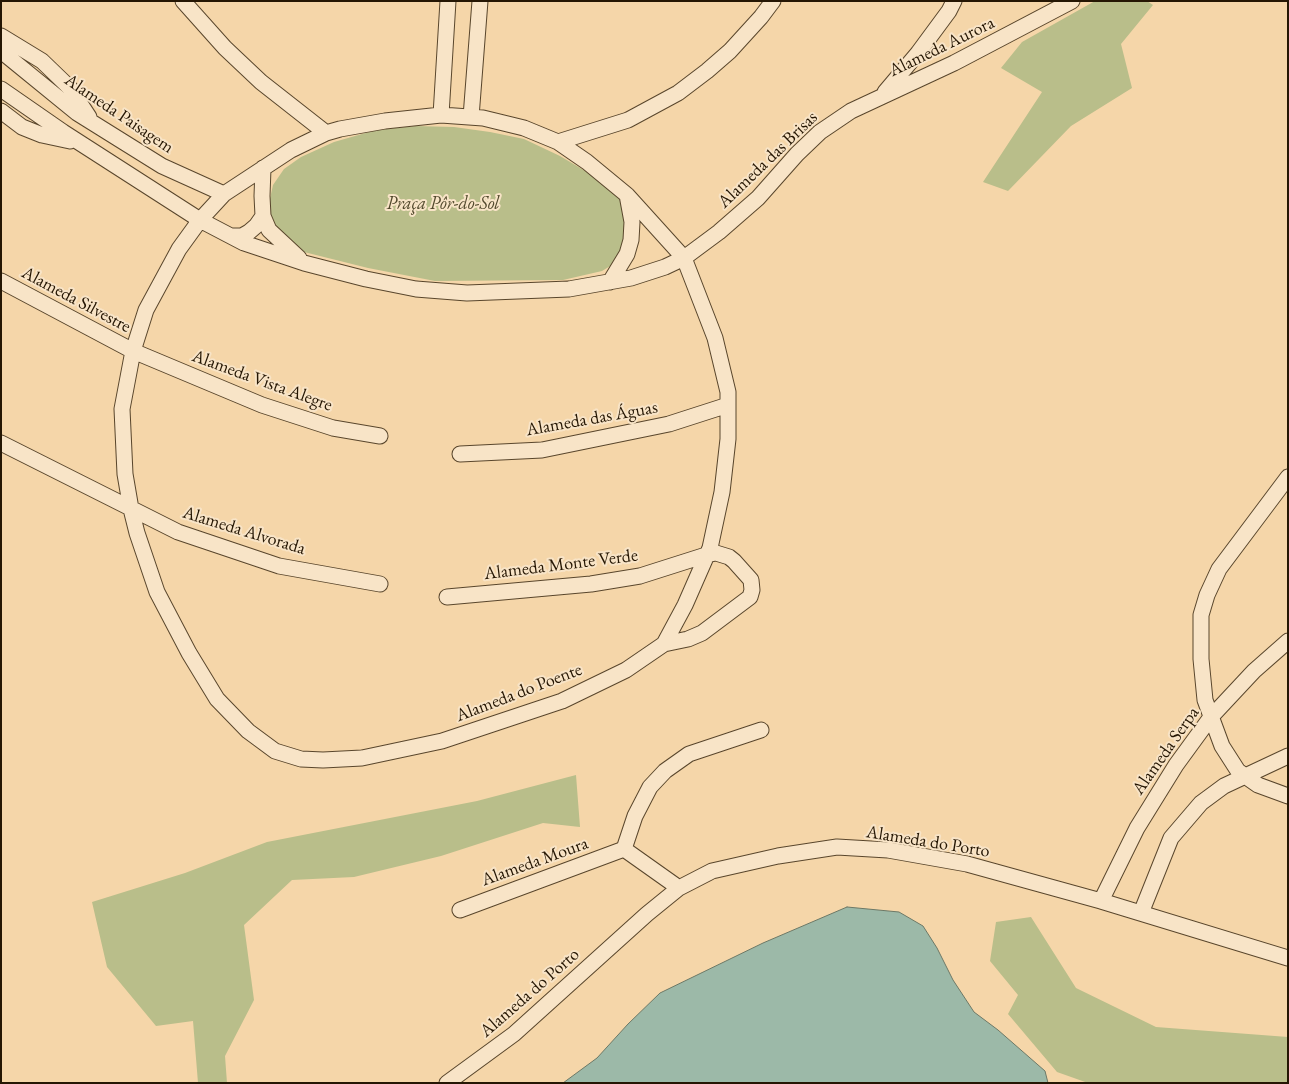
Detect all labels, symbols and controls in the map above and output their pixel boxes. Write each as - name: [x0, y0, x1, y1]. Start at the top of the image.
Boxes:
- street label: Alameda Aurora: [886, 12, 998, 82]
- street label: Alameda Paisagem: [60, 69, 178, 159]
- street label: Alameda das Brisas: [714, 107, 822, 213]
- park label: Praça Pôr-do-Sol: [387, 193, 499, 215]
- street label: Alameda Silvestre: [18, 262, 134, 338]
- street label: Alameda Vista Alegre: [189, 346, 335, 416]
- street label: Alameda das Águas: [525, 397, 659, 441]
- street label: Alameda Alvorada: [180, 502, 308, 560]
- street label: Alameda Monte Verde: [483, 545, 639, 585]
- street label: Alameda do Poente: [453, 659, 585, 727]
- street label: Alameda Serpa: [1128, 703, 1204, 799]
- street label: Alameda do Porto: [865, 822, 991, 862]
- street label: Alameda Moura: [479, 833, 591, 891]
- street label: Alameda do Porto: [476, 944, 584, 1042]

